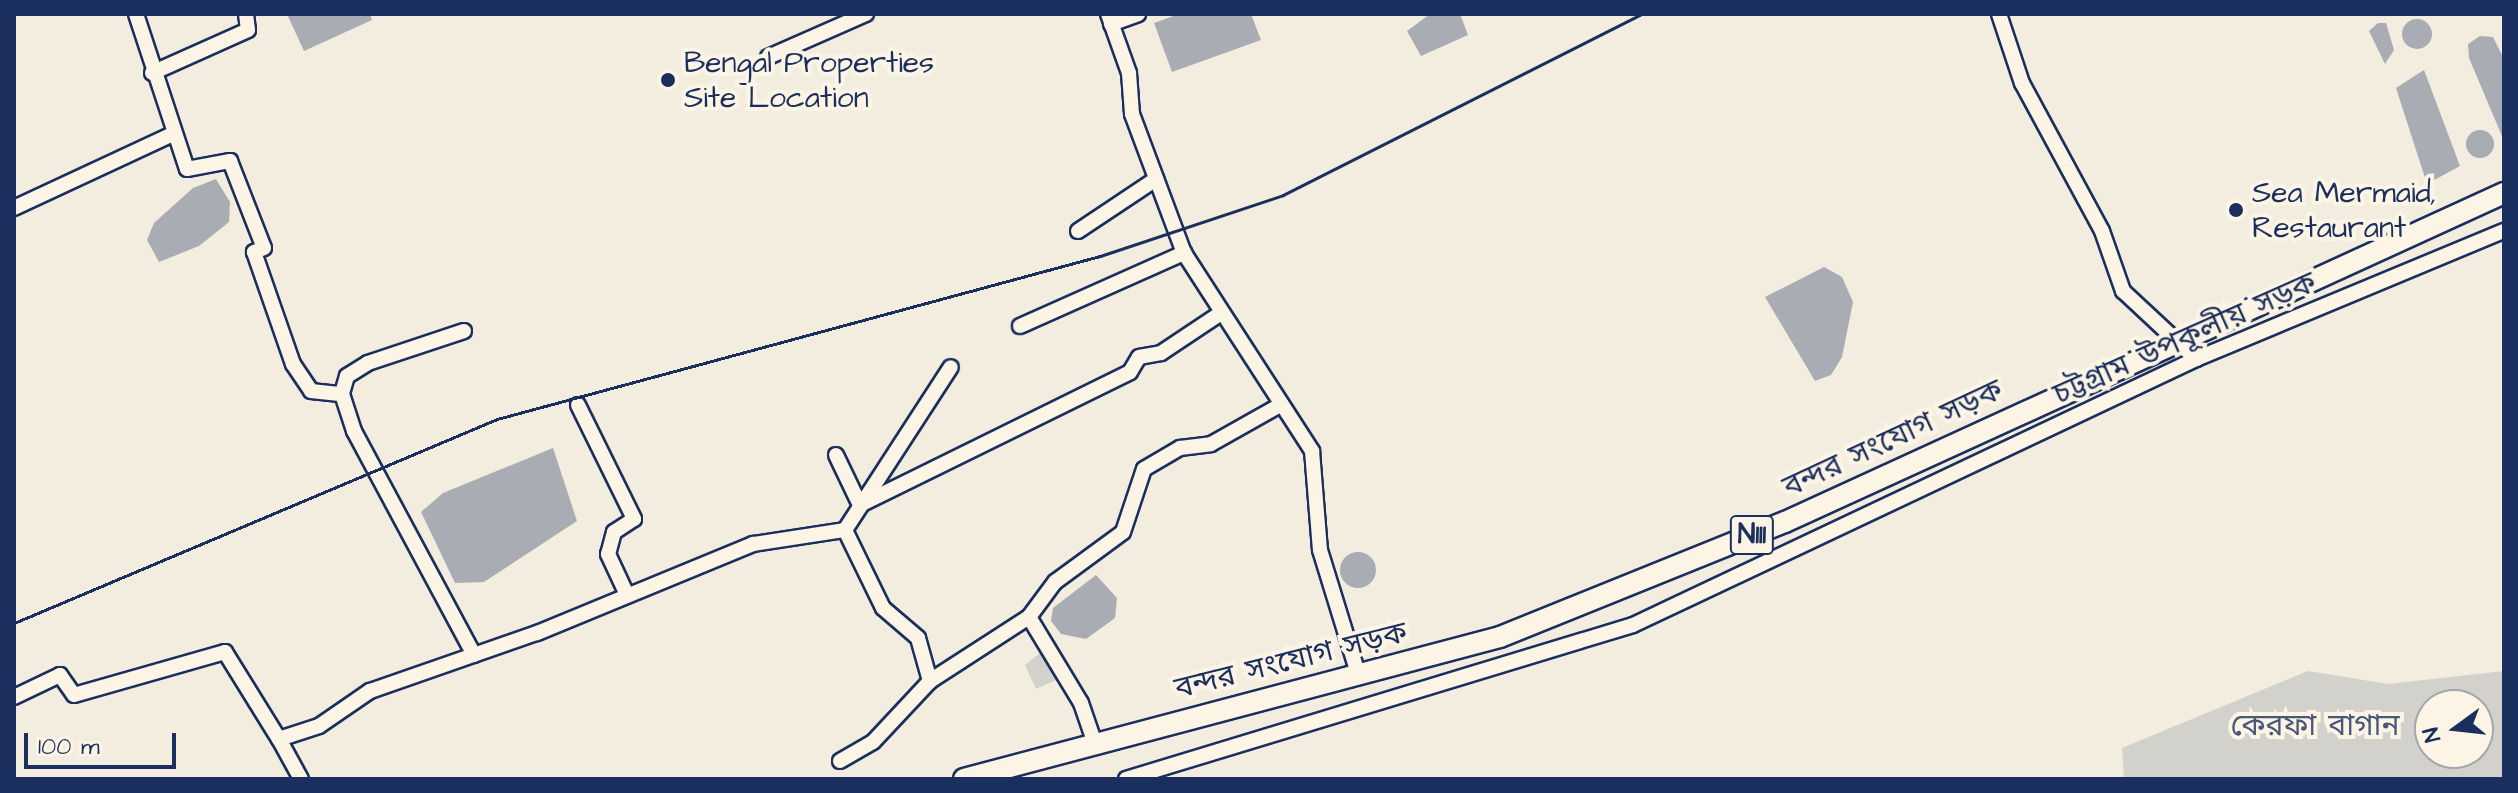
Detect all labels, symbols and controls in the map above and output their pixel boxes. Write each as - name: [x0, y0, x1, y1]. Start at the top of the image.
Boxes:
- place label: Bengal Properties Site Location: [684, 45, 934, 116]
- marker: Bengal Properties Site Location: [659, 71, 677, 89]
- place label: Sea Mermaid, Restaurant: [2252, 175, 2436, 246]
- marker: Sea Mermaid, Restaurant: [2227, 201, 2245, 219]
- street label: চট্টগ্রাম উপকূলীয় সড়ক: [2048, 265, 2322, 413]
- street label: বন্দর সংযোগ সড়ক: [1777, 372, 2009, 506]
- road number: N111: [1728, 511, 1776, 559]
- street label: বন্দর সংযোগ সড়ক: [1171, 615, 1411, 707]
- north arrow: [2414, 689, 2494, 769]
- park label: কেরফা বাগান: [2230, 708, 2400, 744]
- scale bar: [28, 717, 180, 767]
- text: N: [2416, 724, 2449, 746]
- text: 100 m: [38, 730, 100, 764]

